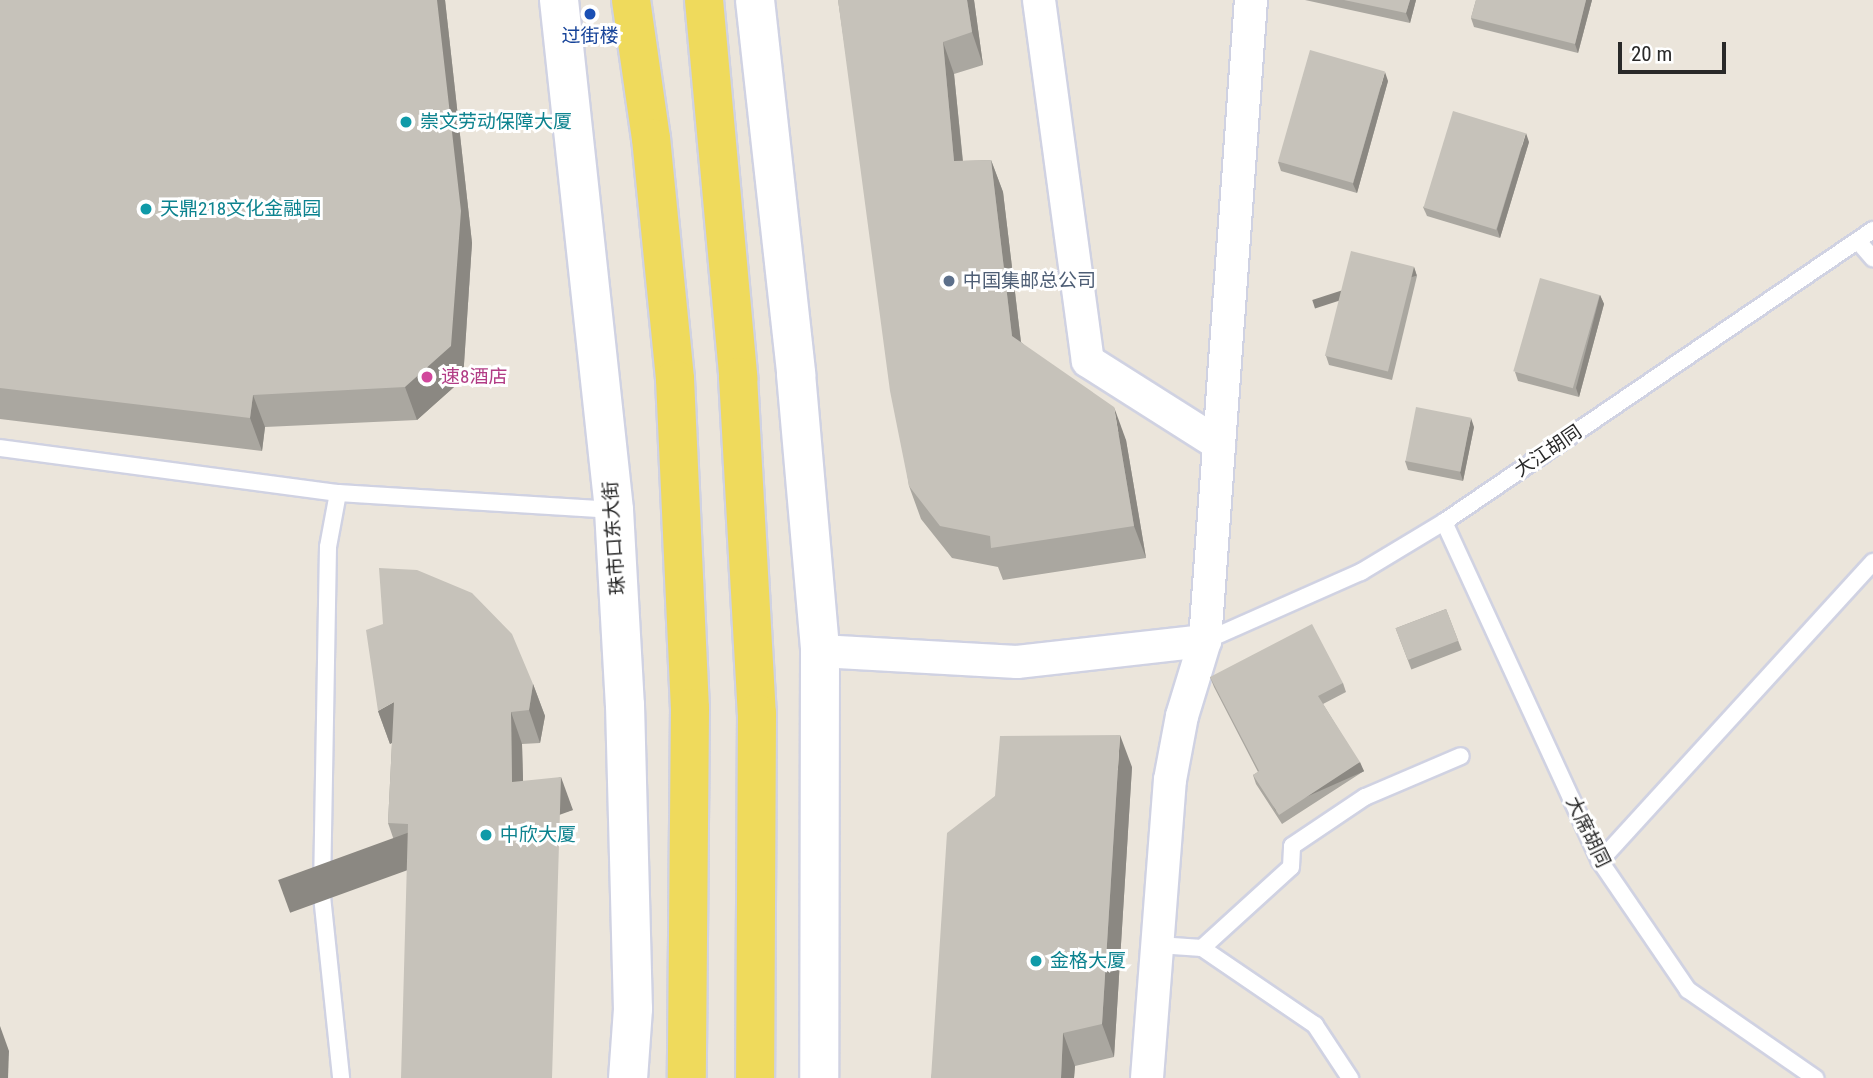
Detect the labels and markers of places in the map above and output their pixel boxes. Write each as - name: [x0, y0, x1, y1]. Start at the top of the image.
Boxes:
- marker: 过街楼: [582, 6, 598, 22]
- place label: 过街楼: [562, 25, 618, 47]
- place label: 崇文劳动保障大厦: [420, 111, 572, 133]
- marker: 崇文劳动保障大厦: [398, 114, 414, 130]
- place label: 天鼎218文化金融园: [160, 198, 321, 220]
- marker: 天鼎218文化金融园: [138, 201, 154, 217]
- place label: 中国集邮总公司: [963, 270, 1096, 292]
- marker: 中国集邮总公司: [941, 273, 957, 289]
- place label: 速8酒店: [441, 366, 507, 388]
- marker: 速8酒店: [419, 369, 435, 385]
- place label: 中欣大厦: [500, 824, 576, 846]
- marker: 中欣大厦: [478, 827, 494, 843]
- place label: 金格大厦: [1050, 950, 1126, 972]
- marker: 金格大厦: [1028, 953, 1044, 969]

